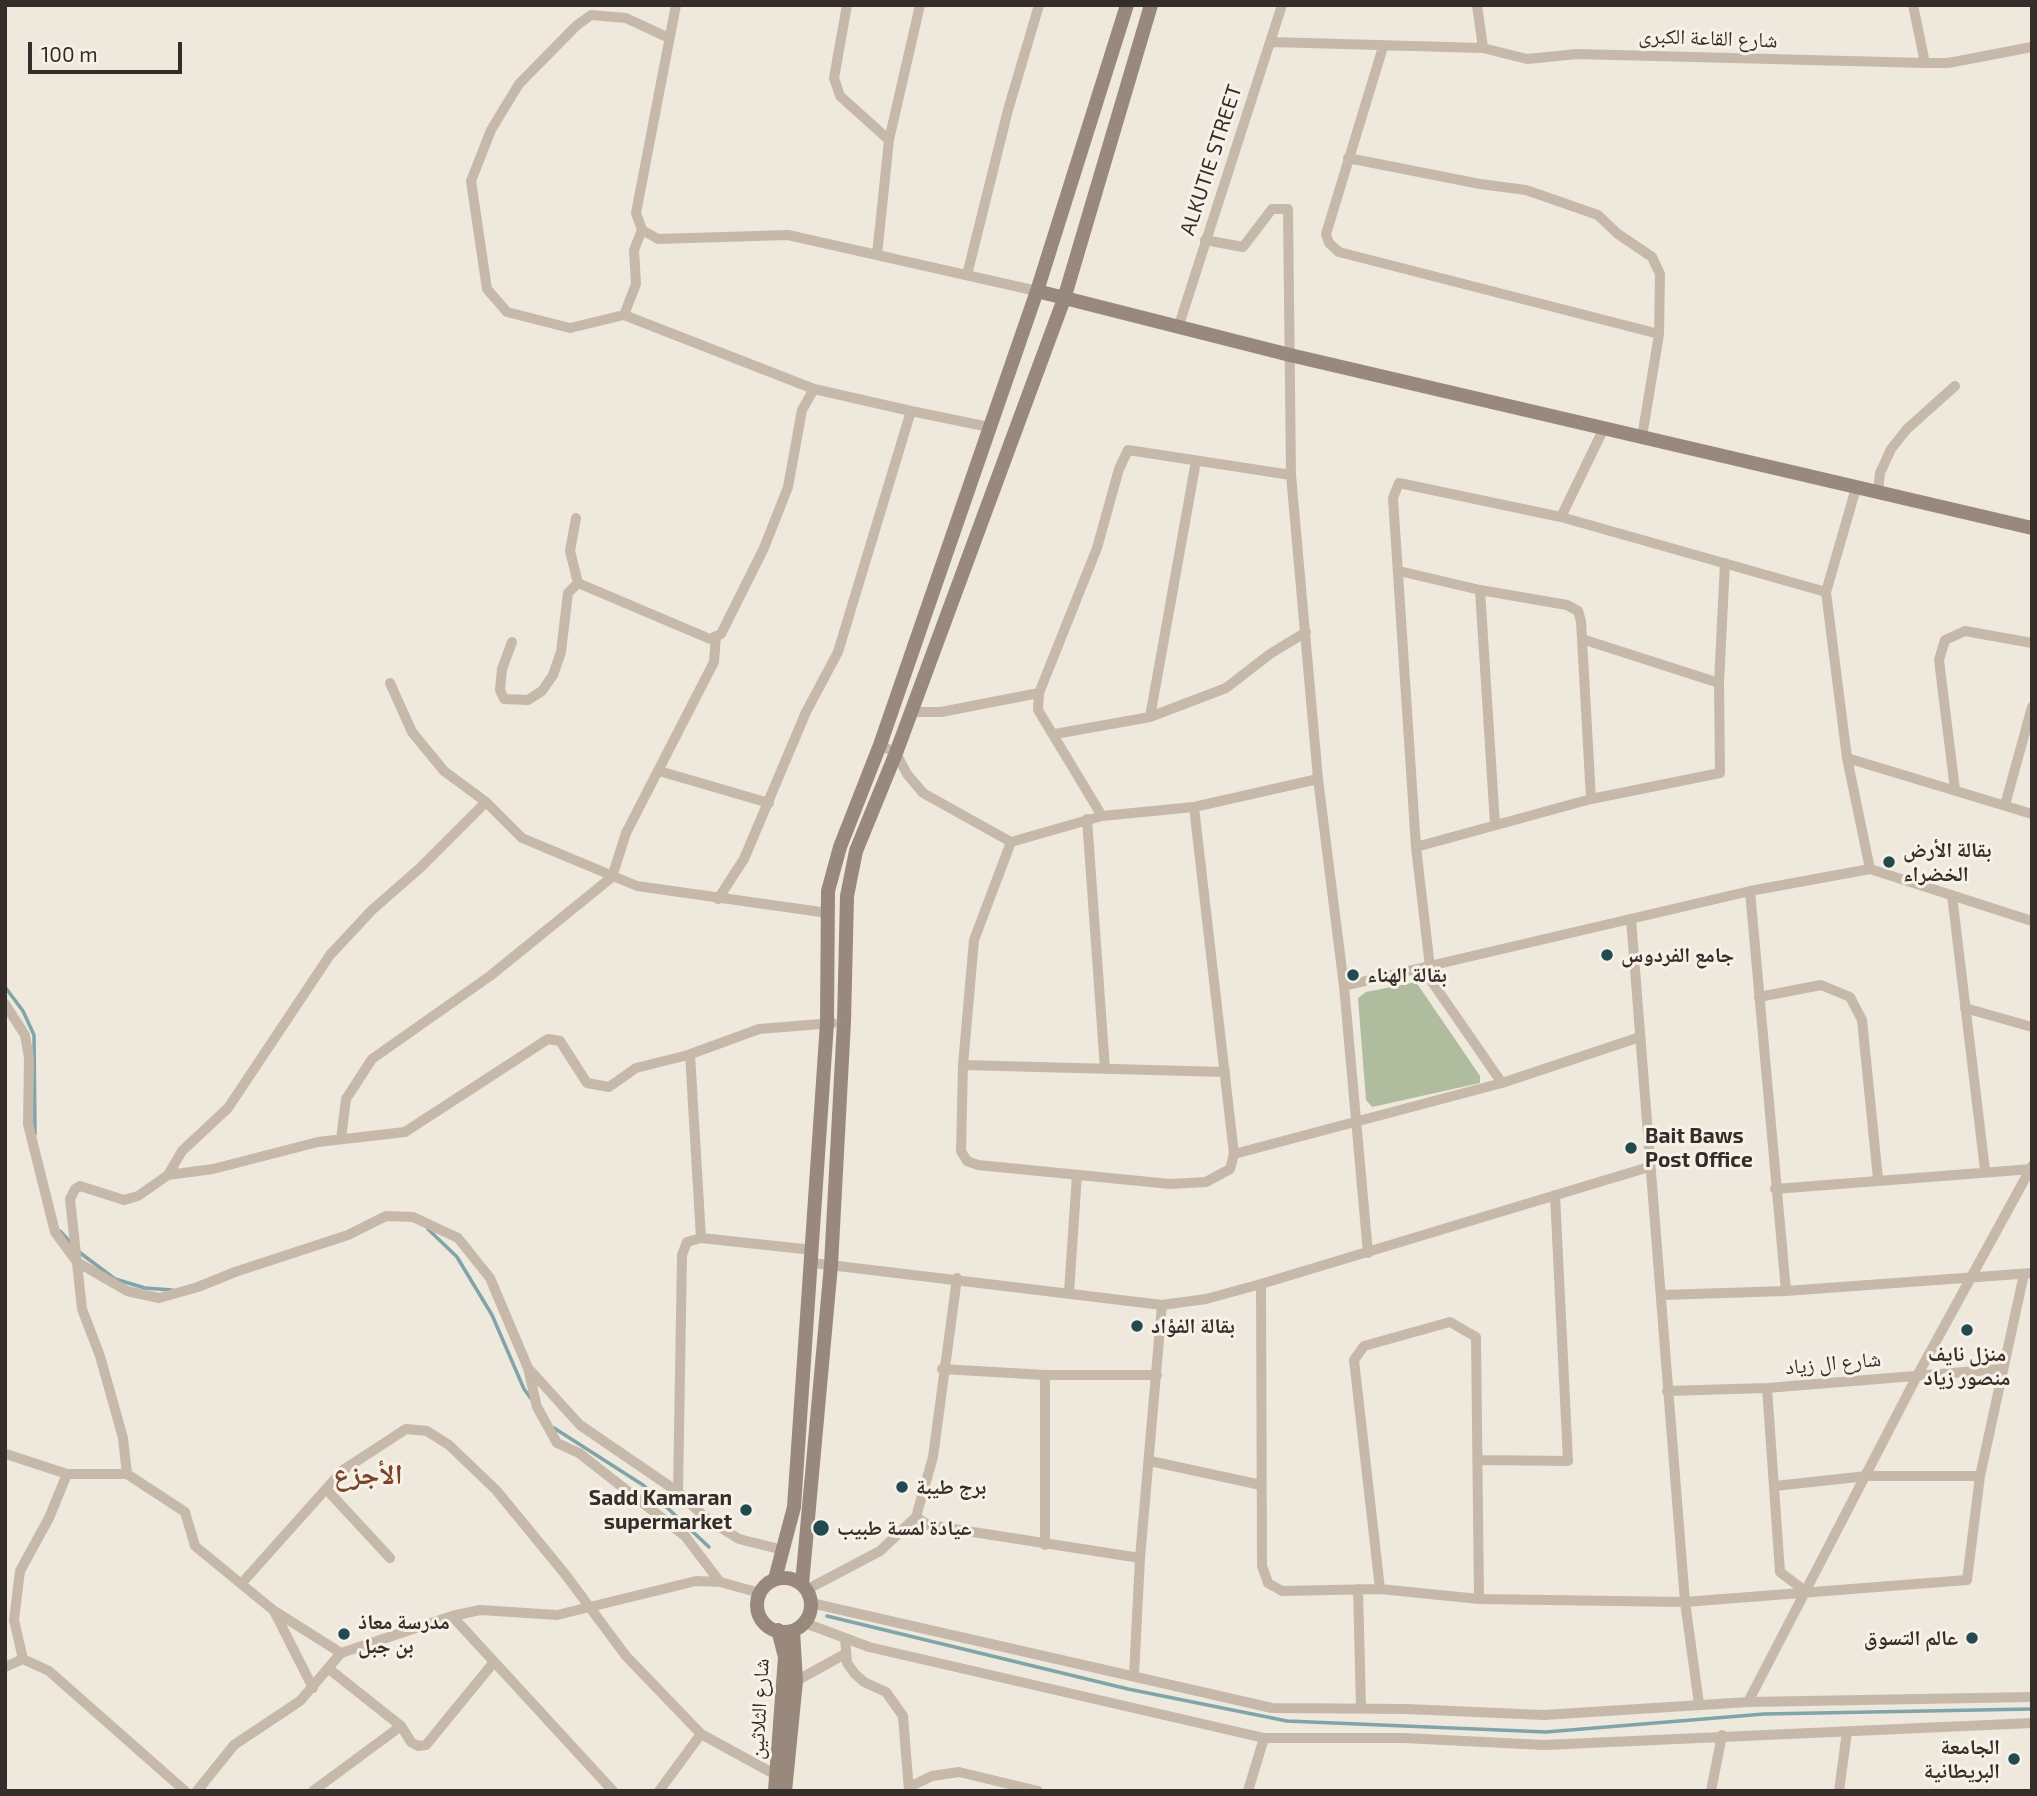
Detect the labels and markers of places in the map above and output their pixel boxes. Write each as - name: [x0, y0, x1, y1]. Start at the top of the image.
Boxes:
- place label: بقالة الأرض الخضراء: [1903, 837, 1991, 887]
- marker: بقالة الأرض الخضراء: [1881, 854, 1897, 870]
- place label: جامع الفردوس: [1621, 942, 1734, 968]
- marker: جامع الفردوس: [1599, 947, 1615, 963]
- place label: بقالة الهناء: [1367, 962, 1447, 988]
- marker: بقالة الهناء: [1345, 967, 1361, 983]
- place label: Bait Baws Post Office: [1645, 1123, 1753, 1173]
- marker: Bait Baws Post Office: [1623, 1140, 1639, 1156]
- place label: بقالة الفؤاد: [1151, 1313, 1235, 1339]
- marker: بقالة الفؤاد: [1129, 1318, 1145, 1334]
- marker: منزل نايف منصور زياد: [1959, 1322, 1975, 1338]
- place label: منزل نايف منصور زياد: [1924, 1341, 2010, 1391]
- place label: برج طيبة: [916, 1474, 986, 1500]
- marker: برج طيبة: [894, 1479, 910, 1495]
- place label: Sadd Kamaran supermarket: [589, 1485, 732, 1535]
- marker: Sadd Kamaran supermarket: [738, 1502, 754, 1518]
- place label: عيادة لمسة طبيب: [837, 1515, 972, 1541]
- marker: عيادة لمسة طبيب: [811, 1518, 831, 1538]
- place label: مدرسة معاذ بن جبل: [358, 1609, 450, 1659]
- place label: عالم التسوق: [1864, 1625, 1958, 1651]
- marker: مدرسة معاذ بن جبل: [336, 1626, 352, 1642]
- marker: عالم التسوق: [1964, 1630, 1980, 1646]
- place label: الجامعة البريطانية: [1924, 1734, 2000, 1784]
- marker: الجامعة البريطانية: [2006, 1751, 2022, 1767]

